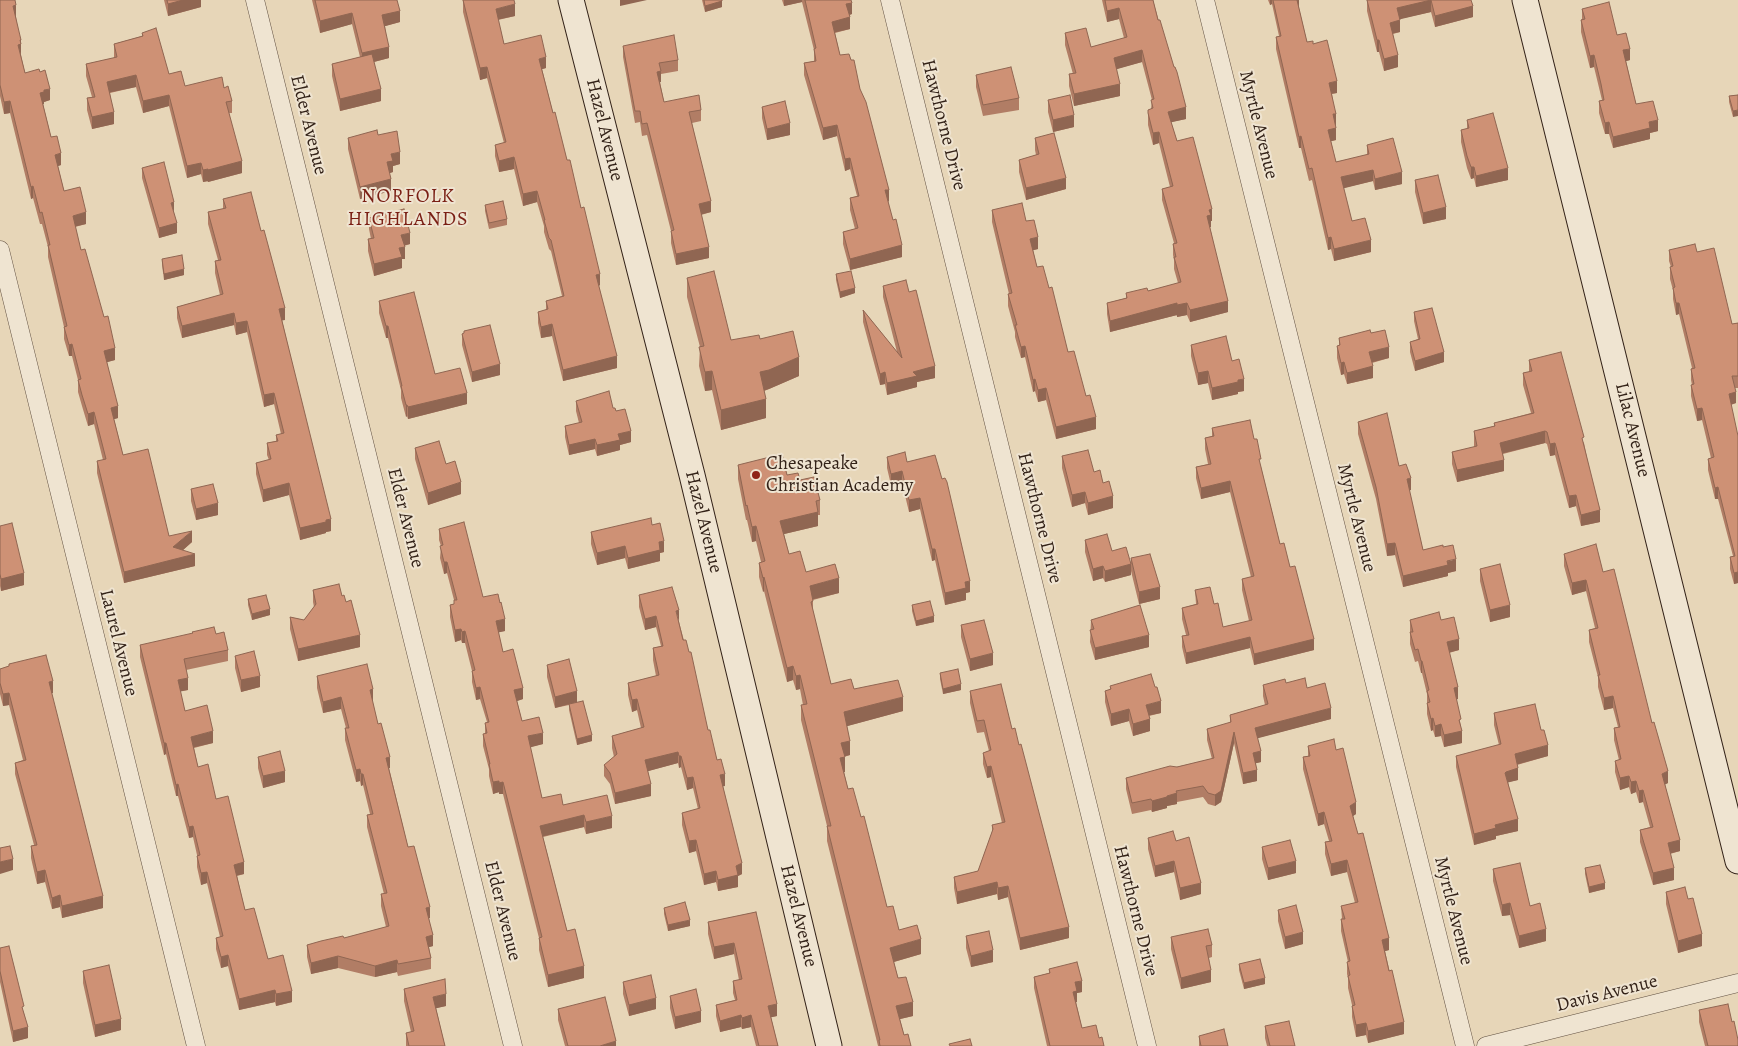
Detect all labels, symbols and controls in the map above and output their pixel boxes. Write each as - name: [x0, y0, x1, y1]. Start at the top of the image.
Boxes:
- street label: Hawthorne Drive: [916, 57, 970, 193]
- street label: Myrtle Avenue: [1233, 68, 1283, 182]
- street label: Elder Avenue: [285, 73, 331, 177]
- street label: Hazel Avenue: [580, 76, 628, 184]
- district label: NORFOLK HIGHLANDS: [346, 185, 470, 232]
- street label: Lilac Avenue: [1609, 380, 1655, 480]
- street label: Hawthorne Drive: [1012, 450, 1066, 586]
- place label: Chesapeake Christian Academy: [766, 453, 913, 497]
- street label: Myrtle Avenue: [1331, 461, 1381, 575]
- street label: Elder Avenue: [382, 466, 428, 570]
- street label: Hazel Avenue: [679, 468, 727, 576]
- marker: Chesapeake Christian Academy: [750, 469, 762, 481]
- street label: Laurel Avenue: [94, 587, 142, 699]
- street label: Hawthorne Drive: [1108, 843, 1162, 979]
- street label: Myrtle Avenue: [1428, 854, 1478, 968]
- street label: Elder Avenue: [479, 859, 525, 963]
- street label: Hazel Avenue: [774, 862, 822, 970]
- street label: Davis Avenue: [1554, 970, 1660, 1018]

